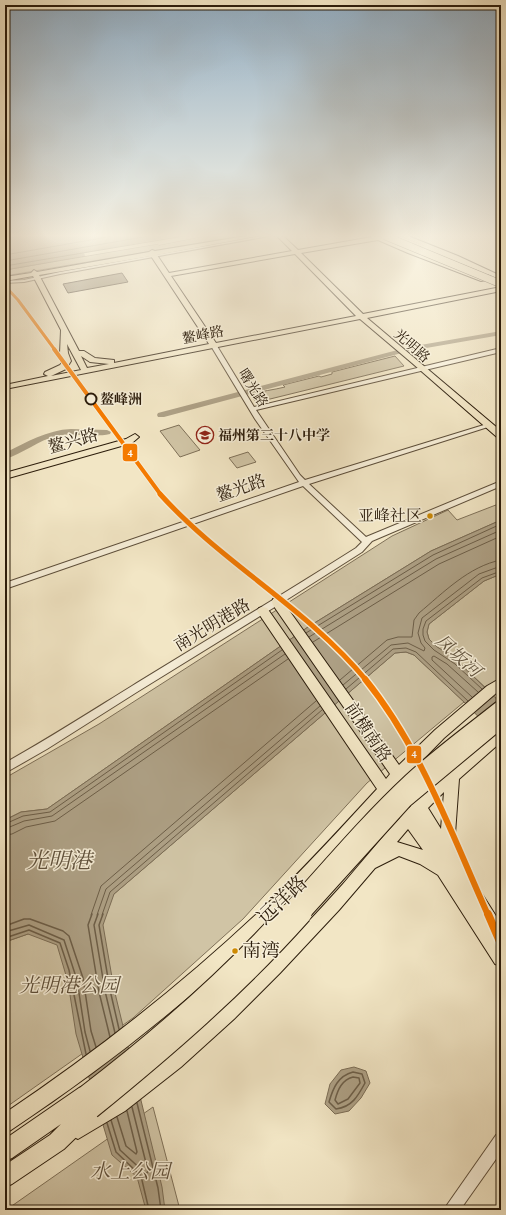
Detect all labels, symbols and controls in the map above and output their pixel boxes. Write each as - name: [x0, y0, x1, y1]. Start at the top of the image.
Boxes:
- street label: 鳌峰路: [181, 322, 225, 348]
- street label: 光明路: [390, 325, 434, 367]
- street label: 曙光路: [234, 365, 272, 411]
- place label: 鳌峰洲: [100, 390, 142, 409]
- marker: 鳌峰洲: [84, 392, 98, 406]
- street label: 鳌兴路: [45, 423, 101, 459]
- school or university icon: 福州第三十八中学: [195, 425, 215, 445]
- place label: 福州第三十八中学: [218, 426, 330, 445]
- line badge: 4: [122, 443, 138, 462]
- text: 4: [127, 446, 133, 461]
- street label: 鳌光路: [213, 469, 269, 507]
- place label: 亚峰社区: [358, 505, 422, 527]
- marker: 亚峰社区: [425, 511, 435, 521]
- street label: 南光明港路: [170, 593, 254, 657]
- water label: 凤坂河: [430, 629, 489, 685]
- street label: 前横南路: [339, 697, 397, 767]
- line badge: 4: [406, 745, 422, 764]
- text: 4: [411, 747, 417, 762]
- water label: 光明港: [26, 846, 95, 876]
- street label: 远洋路: [251, 869, 313, 931]
- place label: 南湾: [242, 938, 280, 964]
- marker: 南湾: [230, 946, 240, 956]
- park label: 光明港公园: [19, 972, 122, 999]
- park label: 水上公园: [90, 1158, 173, 1185]

